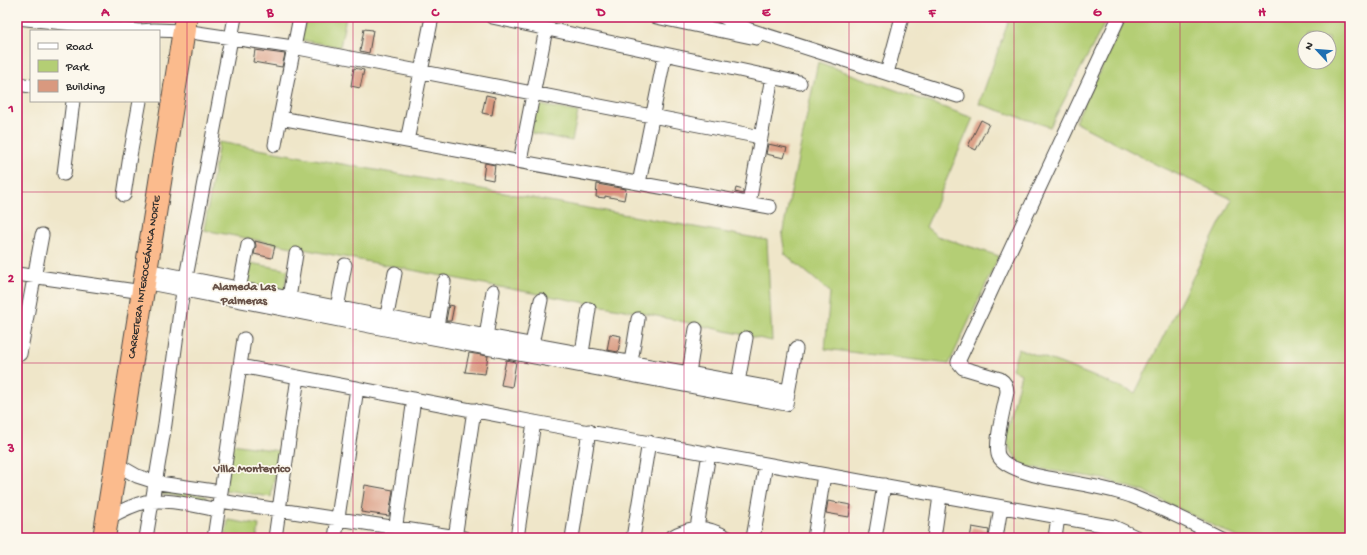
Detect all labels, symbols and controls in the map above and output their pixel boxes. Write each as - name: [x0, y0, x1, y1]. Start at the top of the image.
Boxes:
- text: A: [100, 6, 110, 21]
- text: B: [266, 6, 275, 21]
- text: C: [430, 6, 440, 21]
- text: D: [596, 6, 606, 21]
- text: E: [762, 6, 771, 21]
- text: F: [928, 6, 937, 21]
- text: G: [1093, 6, 1102, 21]
- text: H: [1258, 6, 1266, 21]
- legend: [30, 30, 160, 102]
- north arrow: [1297, 30, 1337, 70]
- text: Road: [66, 41, 93, 55]
- text: N: [1303, 41, 1317, 52]
- text: Park: [65, 61, 91, 75]
- text: Building: [65, 81, 105, 95]
- text: 1: [7, 102, 14, 117]
- street label: CARRETERA INTEROCEÁNICA NORTE: [126, 194, 164, 360]
- text: 2: [8, 272, 15, 287]
- district label: Alameda Las Palmeras: [211, 281, 276, 309]
- text: 3: [7, 442, 15, 457]
- district label: Villa Monterrico: [213, 463, 291, 477]

